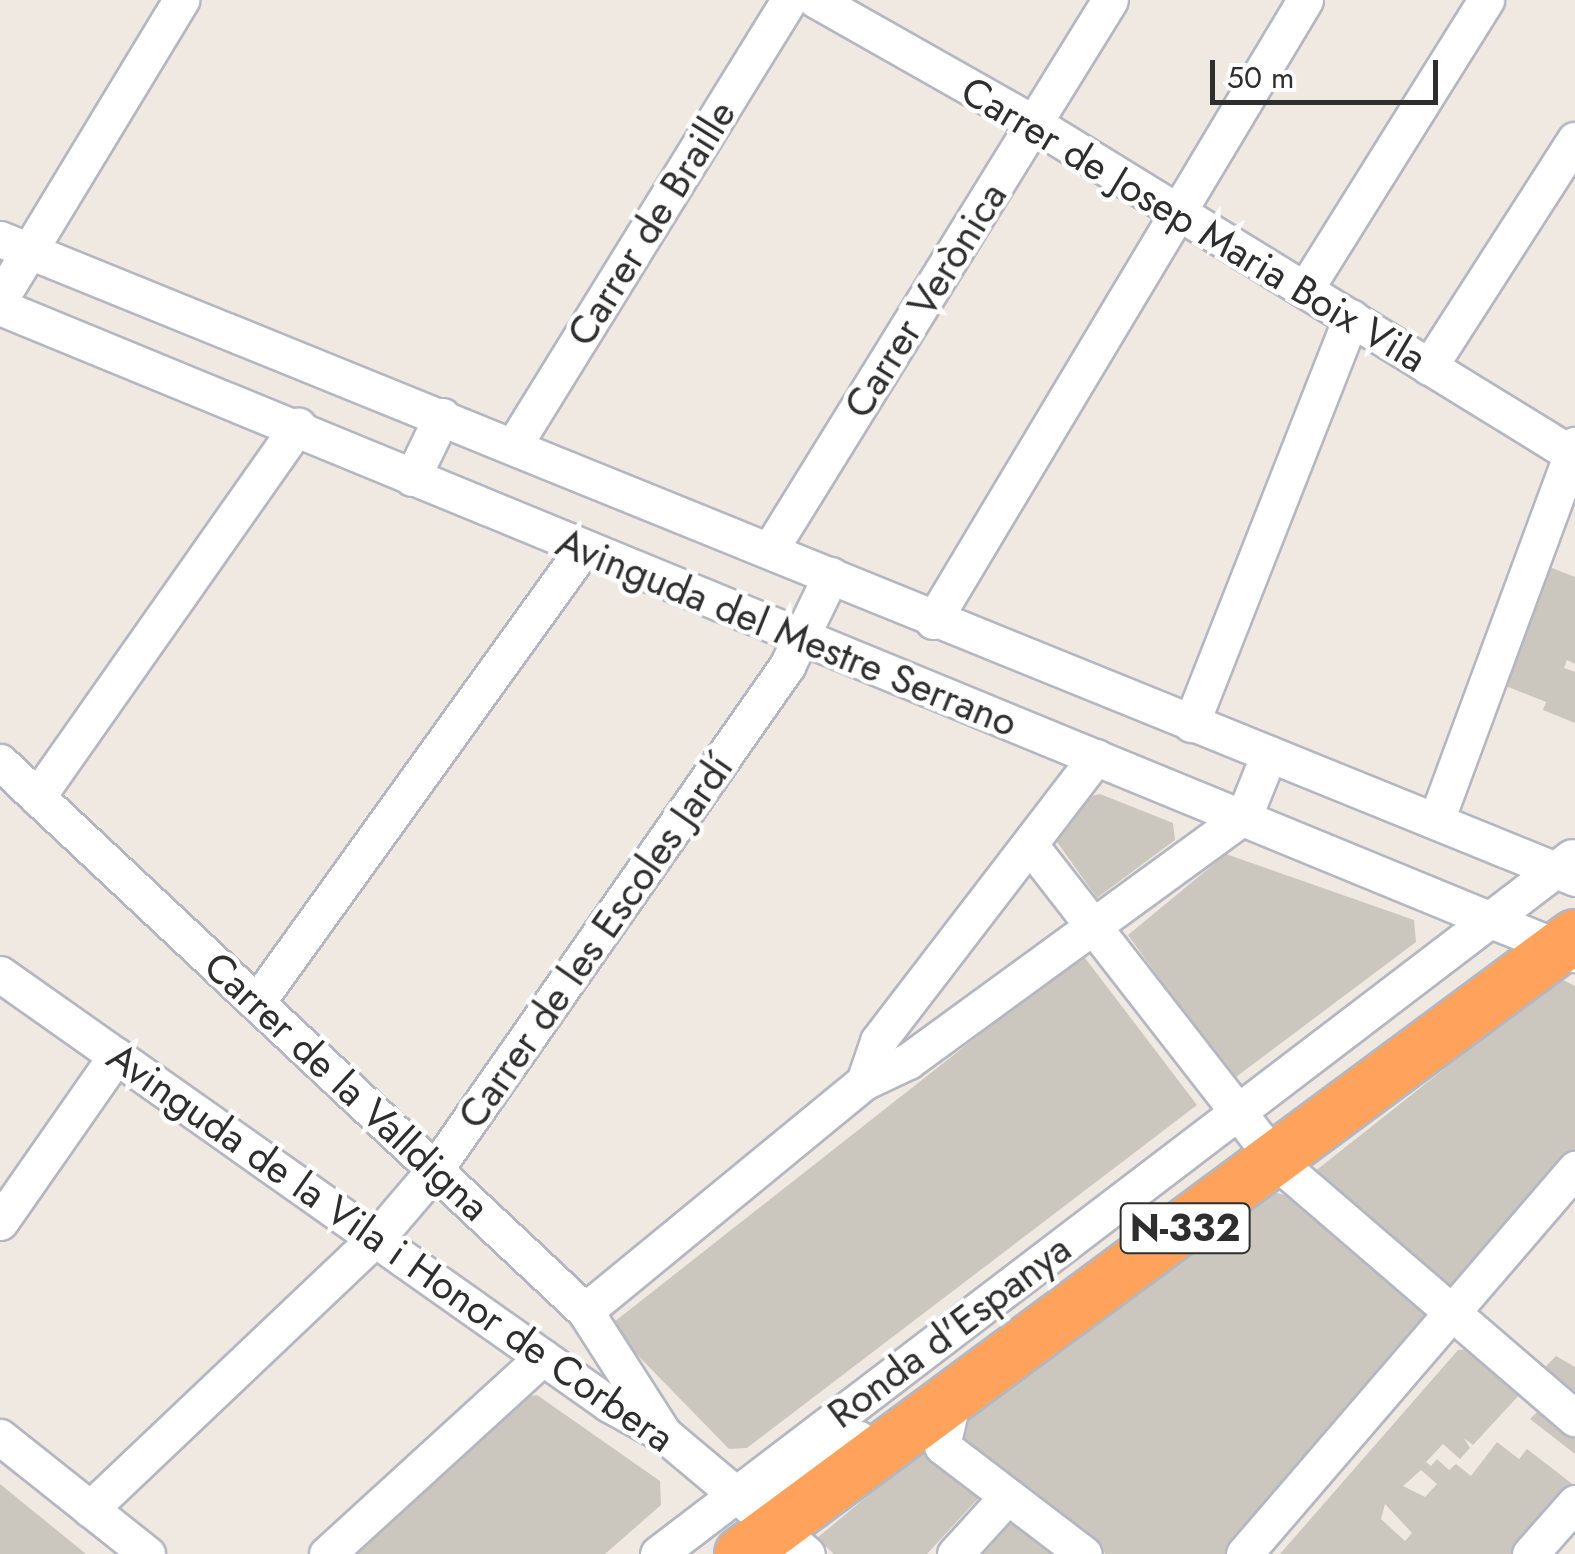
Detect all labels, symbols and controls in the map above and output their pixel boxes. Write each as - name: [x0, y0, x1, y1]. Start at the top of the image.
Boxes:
- scale bar: [1215, 40, 1442, 102]
- text: 50 m: [1227, 56, 1294, 99]
- street label: Carrer de Josep Maria Boix Vila: [953, 66, 1435, 382]
- street label: Carrer de Braille: [556, 92, 746, 354]
- street label: Carrer Verònica: [834, 174, 1016, 426]
- street label: Avinguda del Mestre Serrano: [550, 518, 1024, 746]
- street label: Carrer de les Escoles Jardí: [447, 745, 743, 1137]
- street label: Carrer de la Valldigna: [195, 942, 499, 1230]
- street label: Avinguda de la Vila i Honor de Corbera: [99, 1032, 683, 1462]
- road number: N-332: [1118, 1195, 1252, 1261]
- street label: Ronda d'Espanya: [818, 1224, 1080, 1438]

